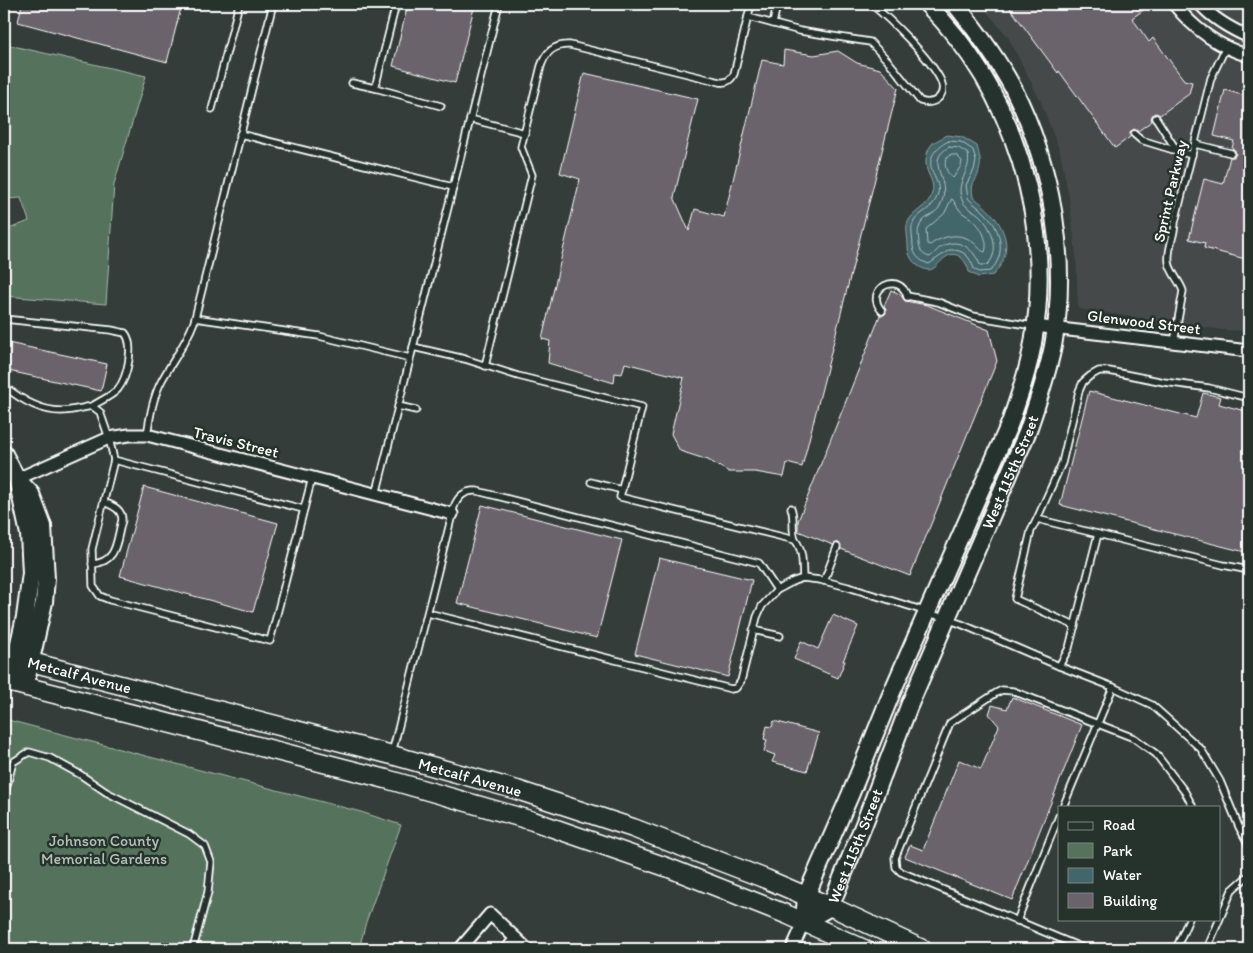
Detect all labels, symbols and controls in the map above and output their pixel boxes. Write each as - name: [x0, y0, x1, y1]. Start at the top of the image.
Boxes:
- street label: Sprint Parkway: [1149, 138, 1191, 244]
- street label: Glenwood Street: [1086, 306, 1202, 338]
- street label: West 115th Street: [977, 412, 1042, 532]
- street label: Travis Street: [191, 422, 281, 462]
- street label: Metcalf Avenue: [26, 652, 133, 697]
- street label: Metcalf Avenue: [416, 753, 525, 801]
- street label: West 115th Street: [823, 786, 886, 906]
- legend: [1058, 806, 1220, 920]
- text: Road: [1103, 816, 1136, 834]
- park label: Johnson County Memorial Gardens: [41, 831, 167, 868]
- text: Park: [1103, 842, 1133, 860]
- text: Water: [1103, 866, 1142, 884]
- text: Building: [1103, 892, 1157, 910]

